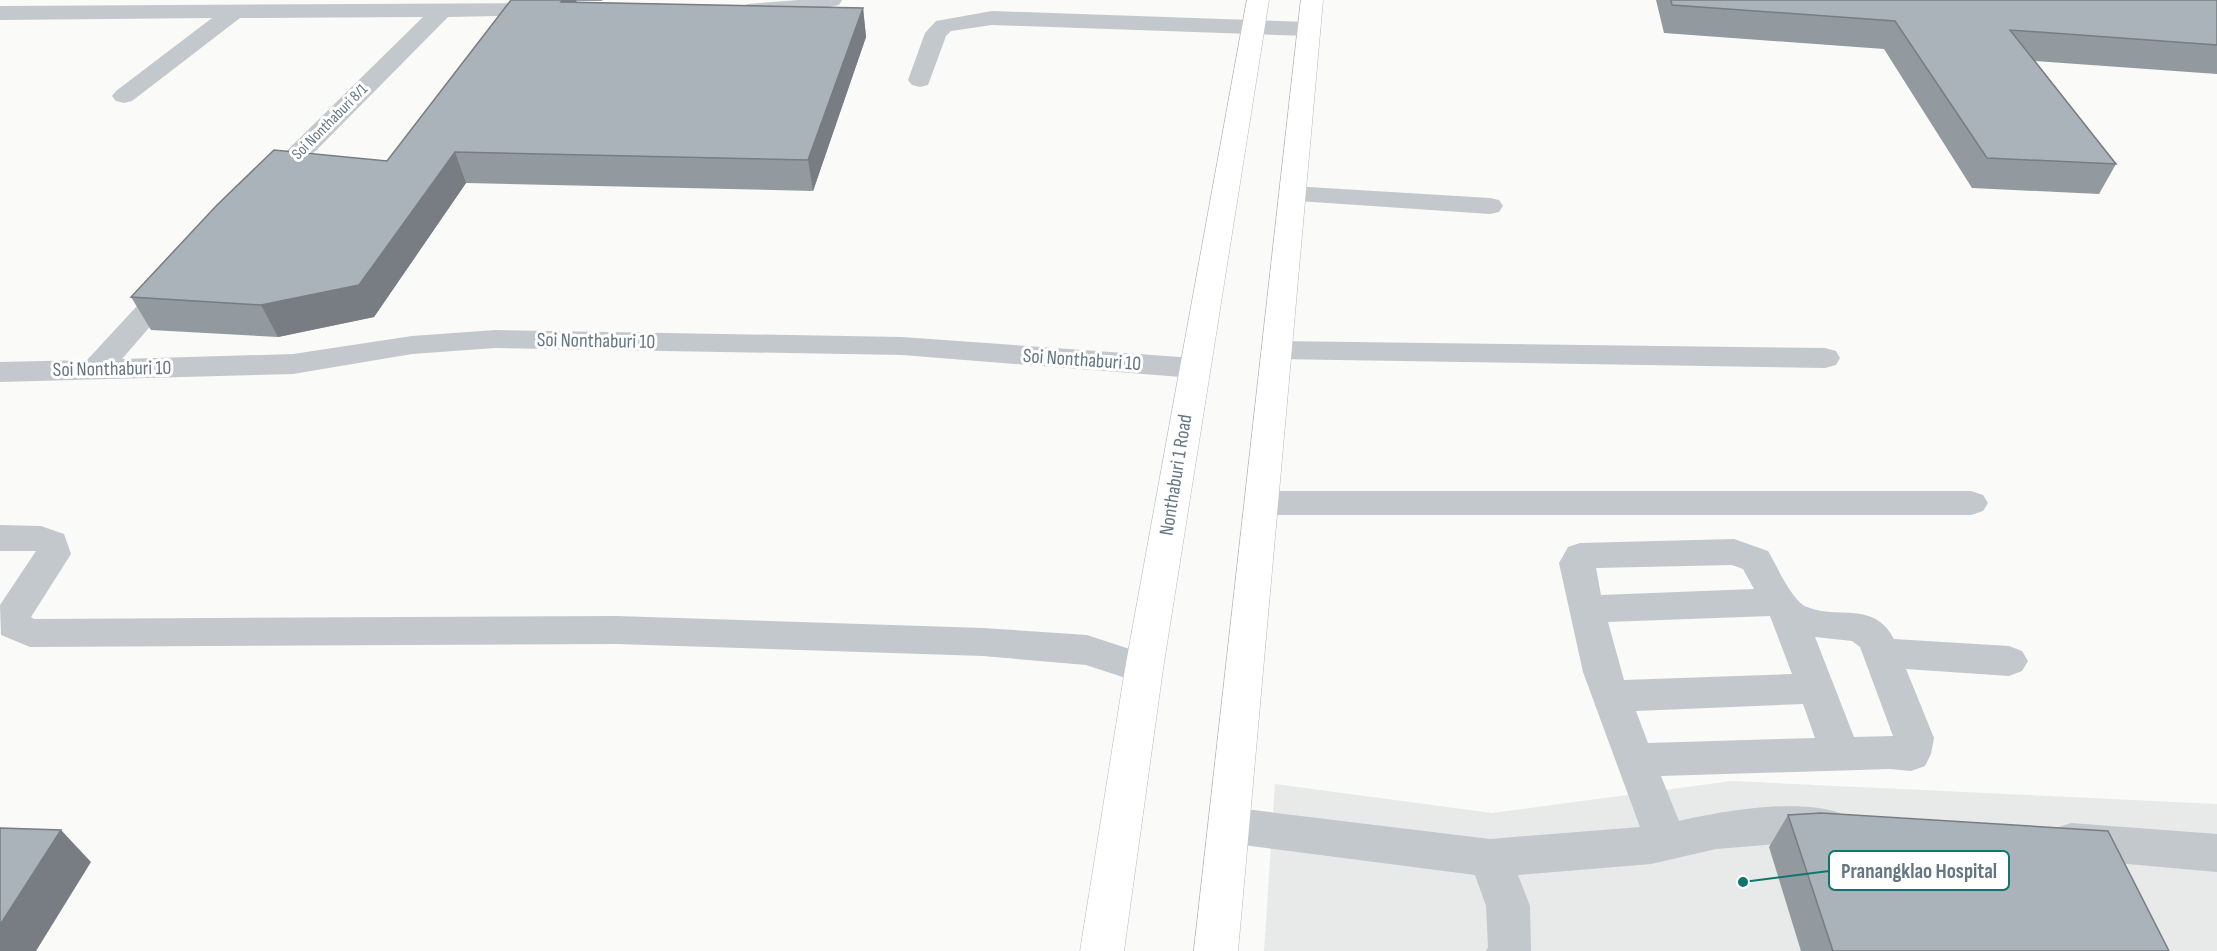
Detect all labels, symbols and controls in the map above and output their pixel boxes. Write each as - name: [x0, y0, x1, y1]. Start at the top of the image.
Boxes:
- street label: Soi Nonthaburi 8/1: [288, 80, 372, 164]
- street label: Soi Nonthaburi 10: [537, 328, 655, 354]
- street label: Soi Nonthaburi 10: [1022, 344, 1142, 376]
- street label: Soi Nonthaburi 10: [53, 356, 171, 382]
- street label: Nonthaburi 1 Road: [1155, 413, 1197, 537]
- callout: Pranangklao Hospital: [1829, 851, 2009, 890]
- text: Pranangklao Hospital: [1841, 859, 1997, 884]

